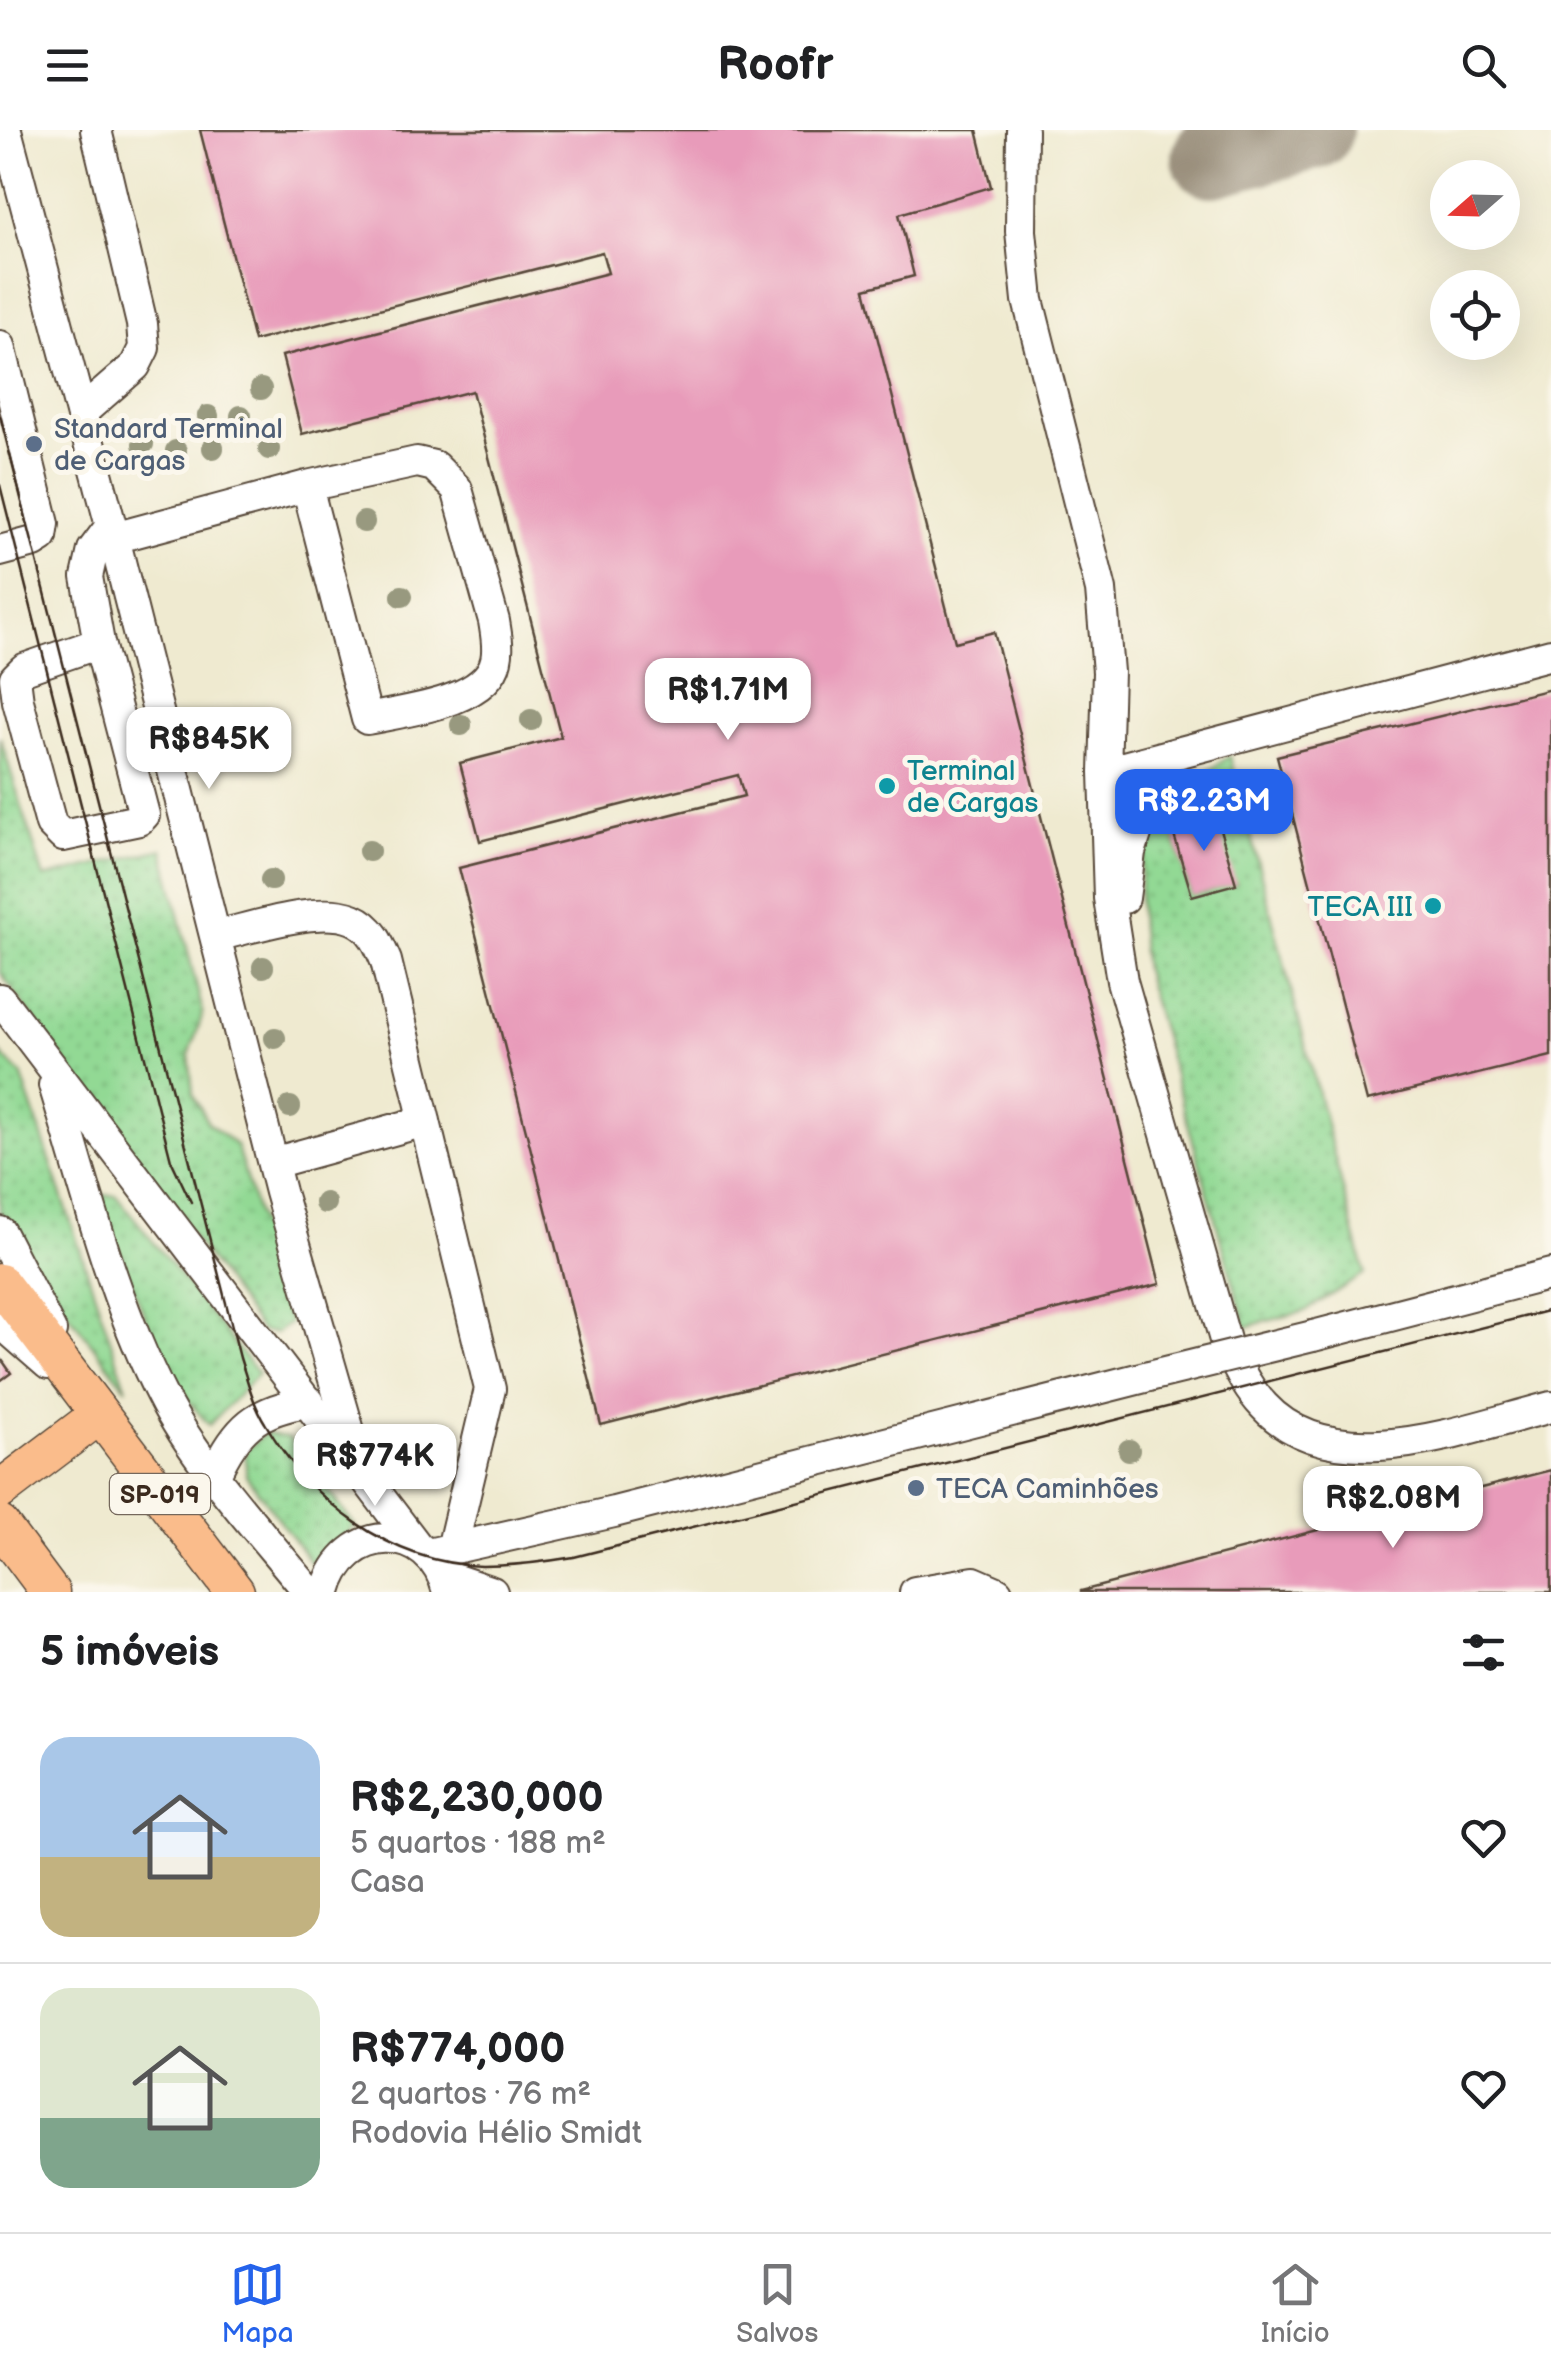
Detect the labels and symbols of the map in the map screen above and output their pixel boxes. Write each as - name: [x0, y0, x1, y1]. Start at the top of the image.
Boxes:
- north arrow: [1430, 160, 1520, 250]
- place label: Standard Terminal de Cargas: [54, 413, 283, 478]
- marker: Standard Terminal de Cargas: [23, 433, 45, 455]
- pin: R$1.71M: [636, 658, 820, 743]
- pin: R$845K: [128, 707, 290, 792]
- place label: Terminal de Cargas: [907, 755, 1039, 820]
- pin: R$2.23M: [1112, 769, 1296, 854]
- marker: Terminal de Cargas: [876, 775, 898, 797]
- place label: TECA III: [1307, 891, 1413, 924]
- marker: TECA III: [1422, 895, 1444, 917]
- pin: R$774K: [294, 1424, 456, 1509]
- pin: R$2.08M: [1301, 1466, 1485, 1551]
- place label: TECA Caminhões: [936, 1473, 1159, 1506]
- road number: SP-019: [110, 1474, 210, 1514]
- marker: TECA Caminhões: [905, 1477, 927, 1499]

